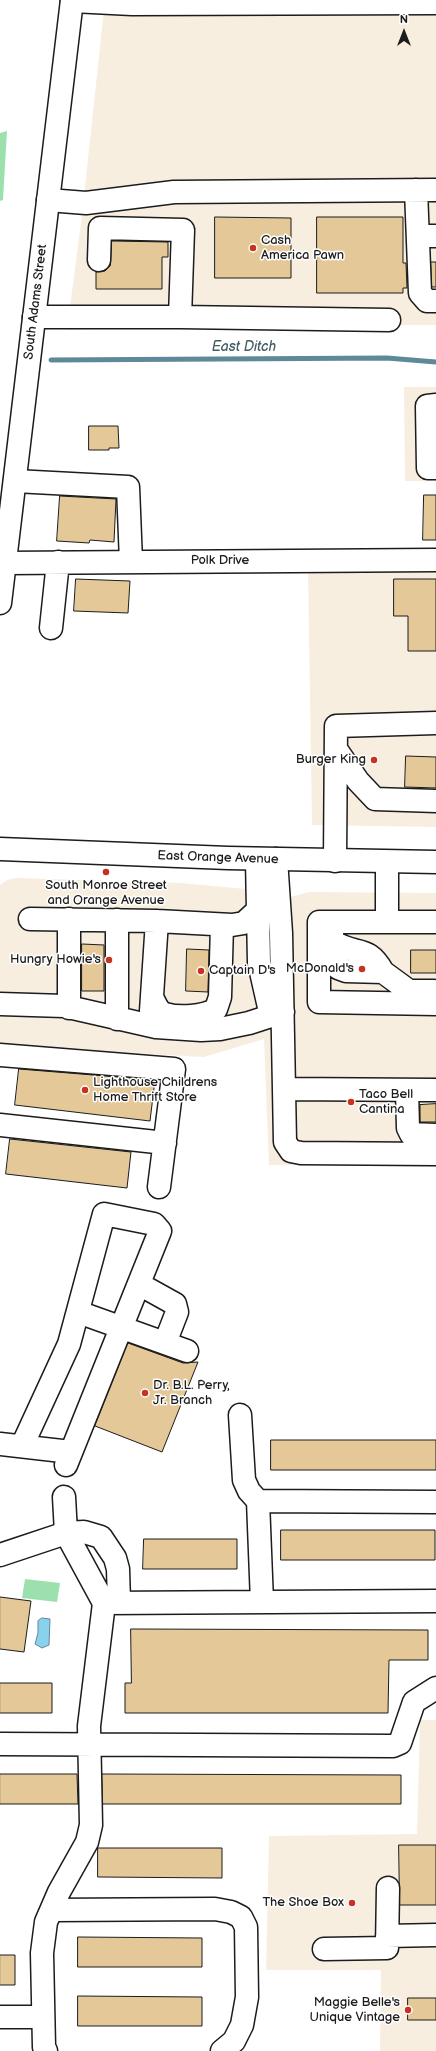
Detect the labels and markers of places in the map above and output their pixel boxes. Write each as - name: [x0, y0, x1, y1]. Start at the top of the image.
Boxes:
- place label: Cash America Pawn: [261, 233, 344, 264]
- marker: Cash America Pawn: [248, 243, 258, 253]
- place label: Burger King: [296, 752, 366, 768]
- marker: Burger King: [369, 755, 379, 765]
- marker: South Monroe Street and Orange Avenue: [101, 867, 111, 877]
- place label: South Monroe Street and Orange Avenue: [45, 878, 167, 909]
- place label: Hungry Howie's: [10, 952, 101, 968]
- marker: Hungry Howie's: [104, 955, 114, 965]
- place label: McDonald's: [286, 961, 354, 977]
- place label: Captain D's: [209, 963, 276, 979]
- marker: McDonald's: [357, 964, 367, 974]
- marker: Captain D's: [196, 966, 206, 976]
- place label: Lighthouse Childrens Home Thrift Store: [93, 1075, 217, 1106]
- marker: Lighthouse Childrens Home Thrift Store: [80, 1085, 90, 1095]
- place label: Taco Bell Cantina: [359, 1087, 413, 1118]
- marker: Taco Bell Cantina: [346, 1097, 356, 1107]
- place label: Dr. B.L. Perry, Jr. Branch: [153, 1378, 230, 1409]
- marker: Dr. B.L. Perry, Jr. Branch: [140, 1388, 150, 1398]
- place label: The Shoe Box: [263, 1895, 344, 1911]
- marker: The Shoe Box: [347, 1898, 357, 1908]
- place label: Maggie Belle's Unique Vintage: [309, 1995, 400, 2026]
- marker: Maggie Belle's Unique Vintage: [403, 2005, 413, 2015]

